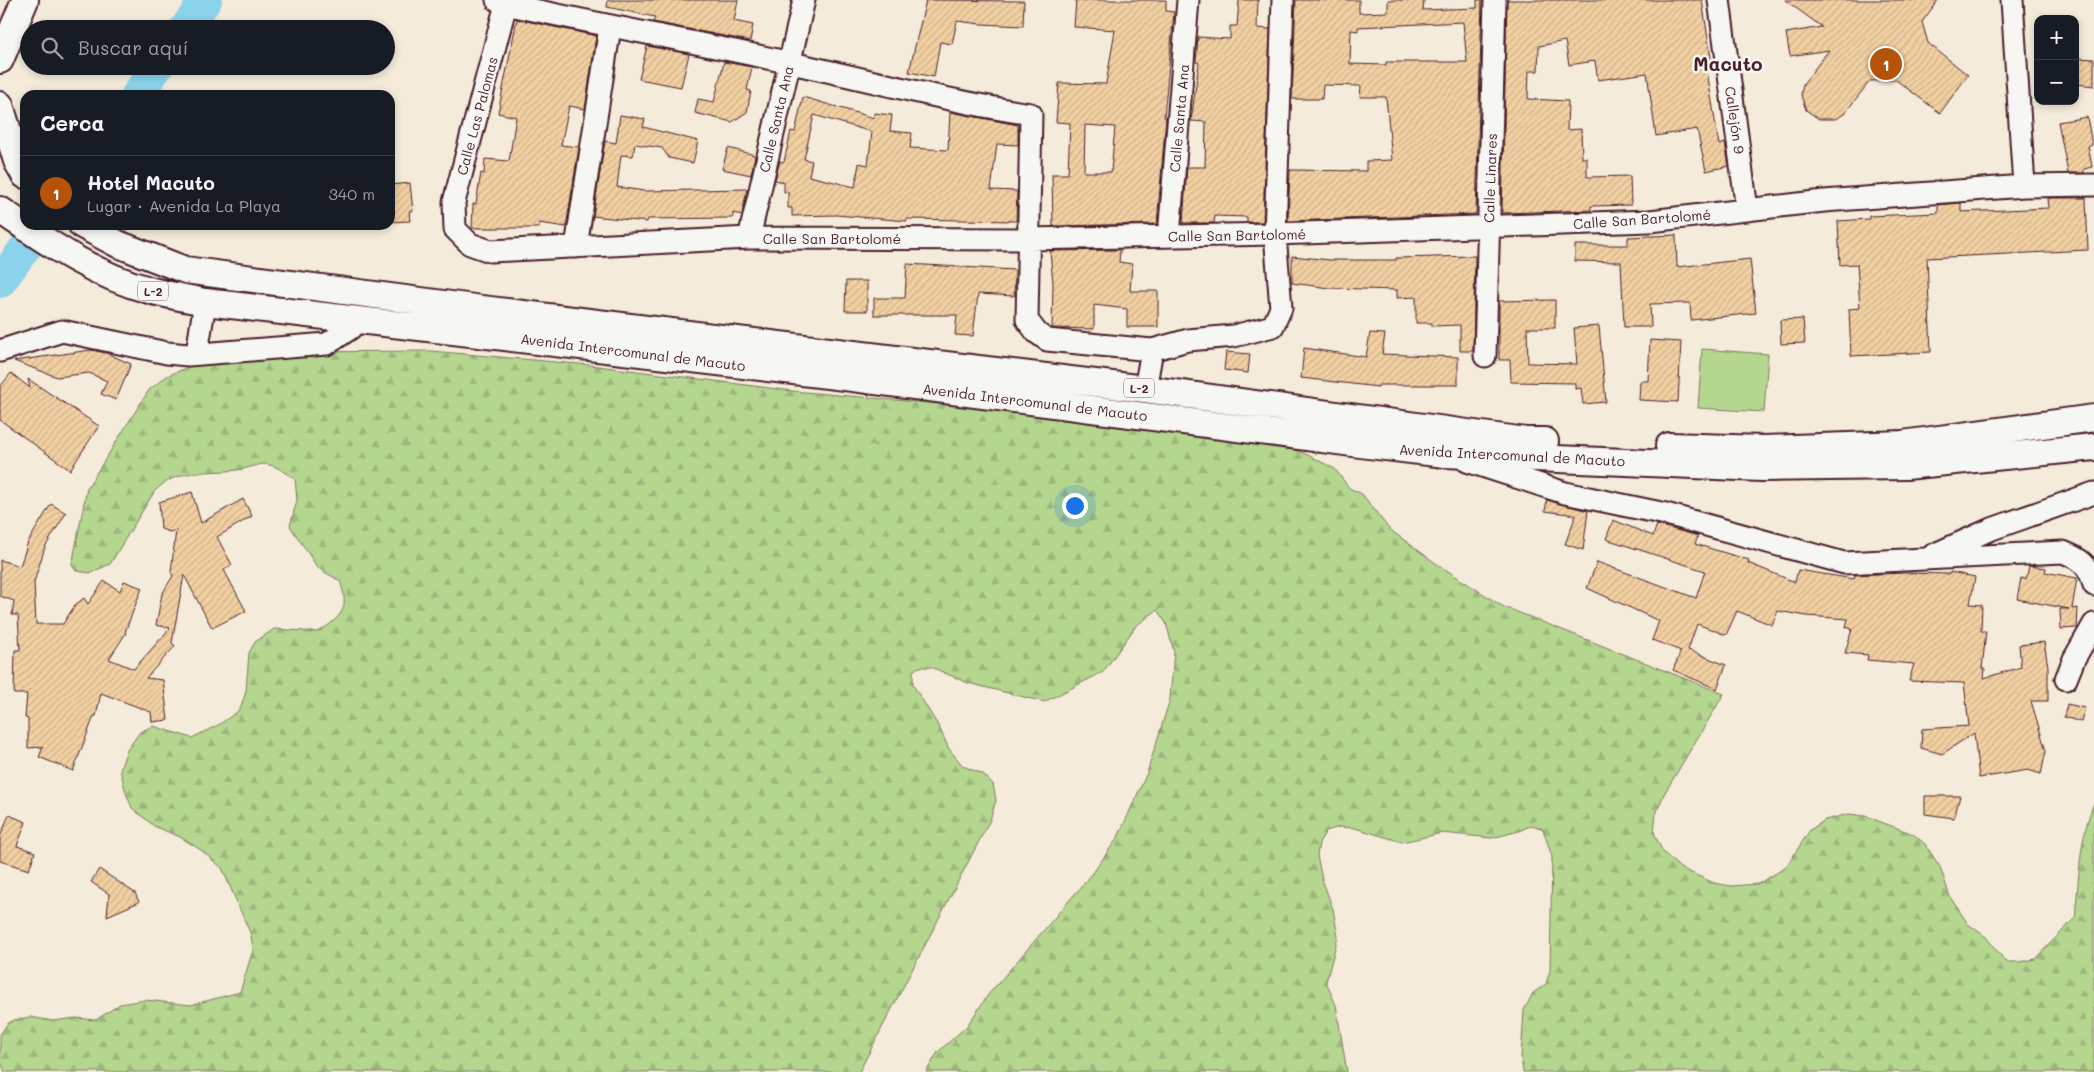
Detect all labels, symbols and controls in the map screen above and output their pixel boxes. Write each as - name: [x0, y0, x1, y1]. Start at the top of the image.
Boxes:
- map controls: [2034, 15, 2079, 105]
- button: +: [2034, 15, 2079, 60]
- search box: [20, 20, 395, 75]
- icon: search: [38, 34, 66, 62]
- text: Buscar aquí: [78, 35, 188, 60]
- pin: 1: [1870, 45, 1902, 83]
- district label: Macuto: [1693, 51, 1763, 76]
- street label: Calle Las Palomas: [452, 55, 502, 177]
- button: −: [2034, 60, 2079, 105]
- street label: Calle Santa Ana: [1165, 63, 1193, 173]
- street label: Calle Santa Ana: [755, 64, 797, 174]
- street label: Callejón 9: [1721, 85, 1749, 155]
- text: Cerca: [40, 109, 105, 136]
- street label: Calle Linares: [1479, 133, 1501, 223]
- text: Hotel Macuto: [87, 170, 215, 195]
- text: 1: [52, 183, 60, 204]
- text: 340 m: [328, 183, 375, 204]
- text: Lugar · Avenida La Playa: [87, 195, 281, 216]
- street label: Calle San Bartolomé: [1572, 205, 1712, 233]
- street label: Calle San Bartolomé: [1168, 224, 1306, 246]
- street label: Calle San Bartolomé: [763, 229, 901, 248]
- road number: L-2: [138, 282, 168, 300]
- street label: Avenida Intercomunal de Macuto: [520, 329, 746, 375]
- road number: L-2: [1124, 378, 1154, 398]
- street label: Avenida Intercomunal de Macuto: [922, 379, 1148, 425]
- street label: Avenida Intercomunal de Macuto: [1399, 440, 1625, 470]
- your location: [1062, 493, 1088, 519]

